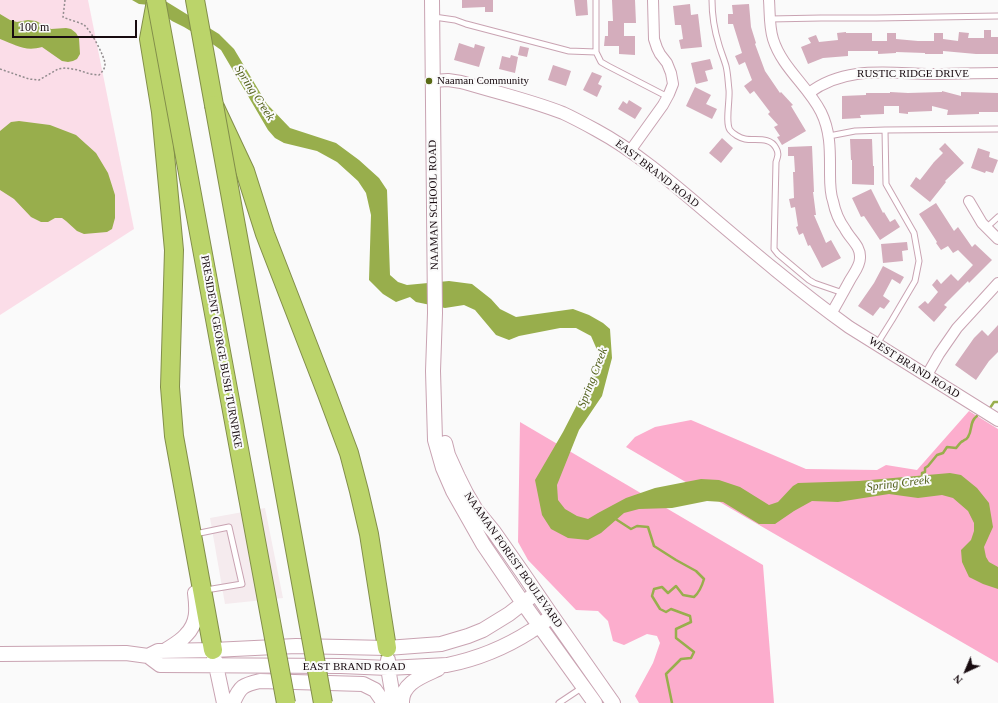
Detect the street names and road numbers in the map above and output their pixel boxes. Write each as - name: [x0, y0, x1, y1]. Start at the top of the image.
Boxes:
- street label: RUSTIC RIDGE DRIVE: [857, 67, 969, 81]
- street label: EAST BRAND ROAD: [612, 137, 702, 211]
- street label: NAAMAN SCHOOL ROAD: [426, 140, 442, 270]
- street label: PRESIDENT GEORGE BUSH TURNPIKE: [197, 254, 245, 450]
- street label: WEST BRAND ROAD: [866, 335, 962, 401]
- street label: NAAMAN FOREST BOULEVARD: [461, 490, 565, 630]
- street label: EAST BRAND ROAD: [303, 660, 405, 674]

